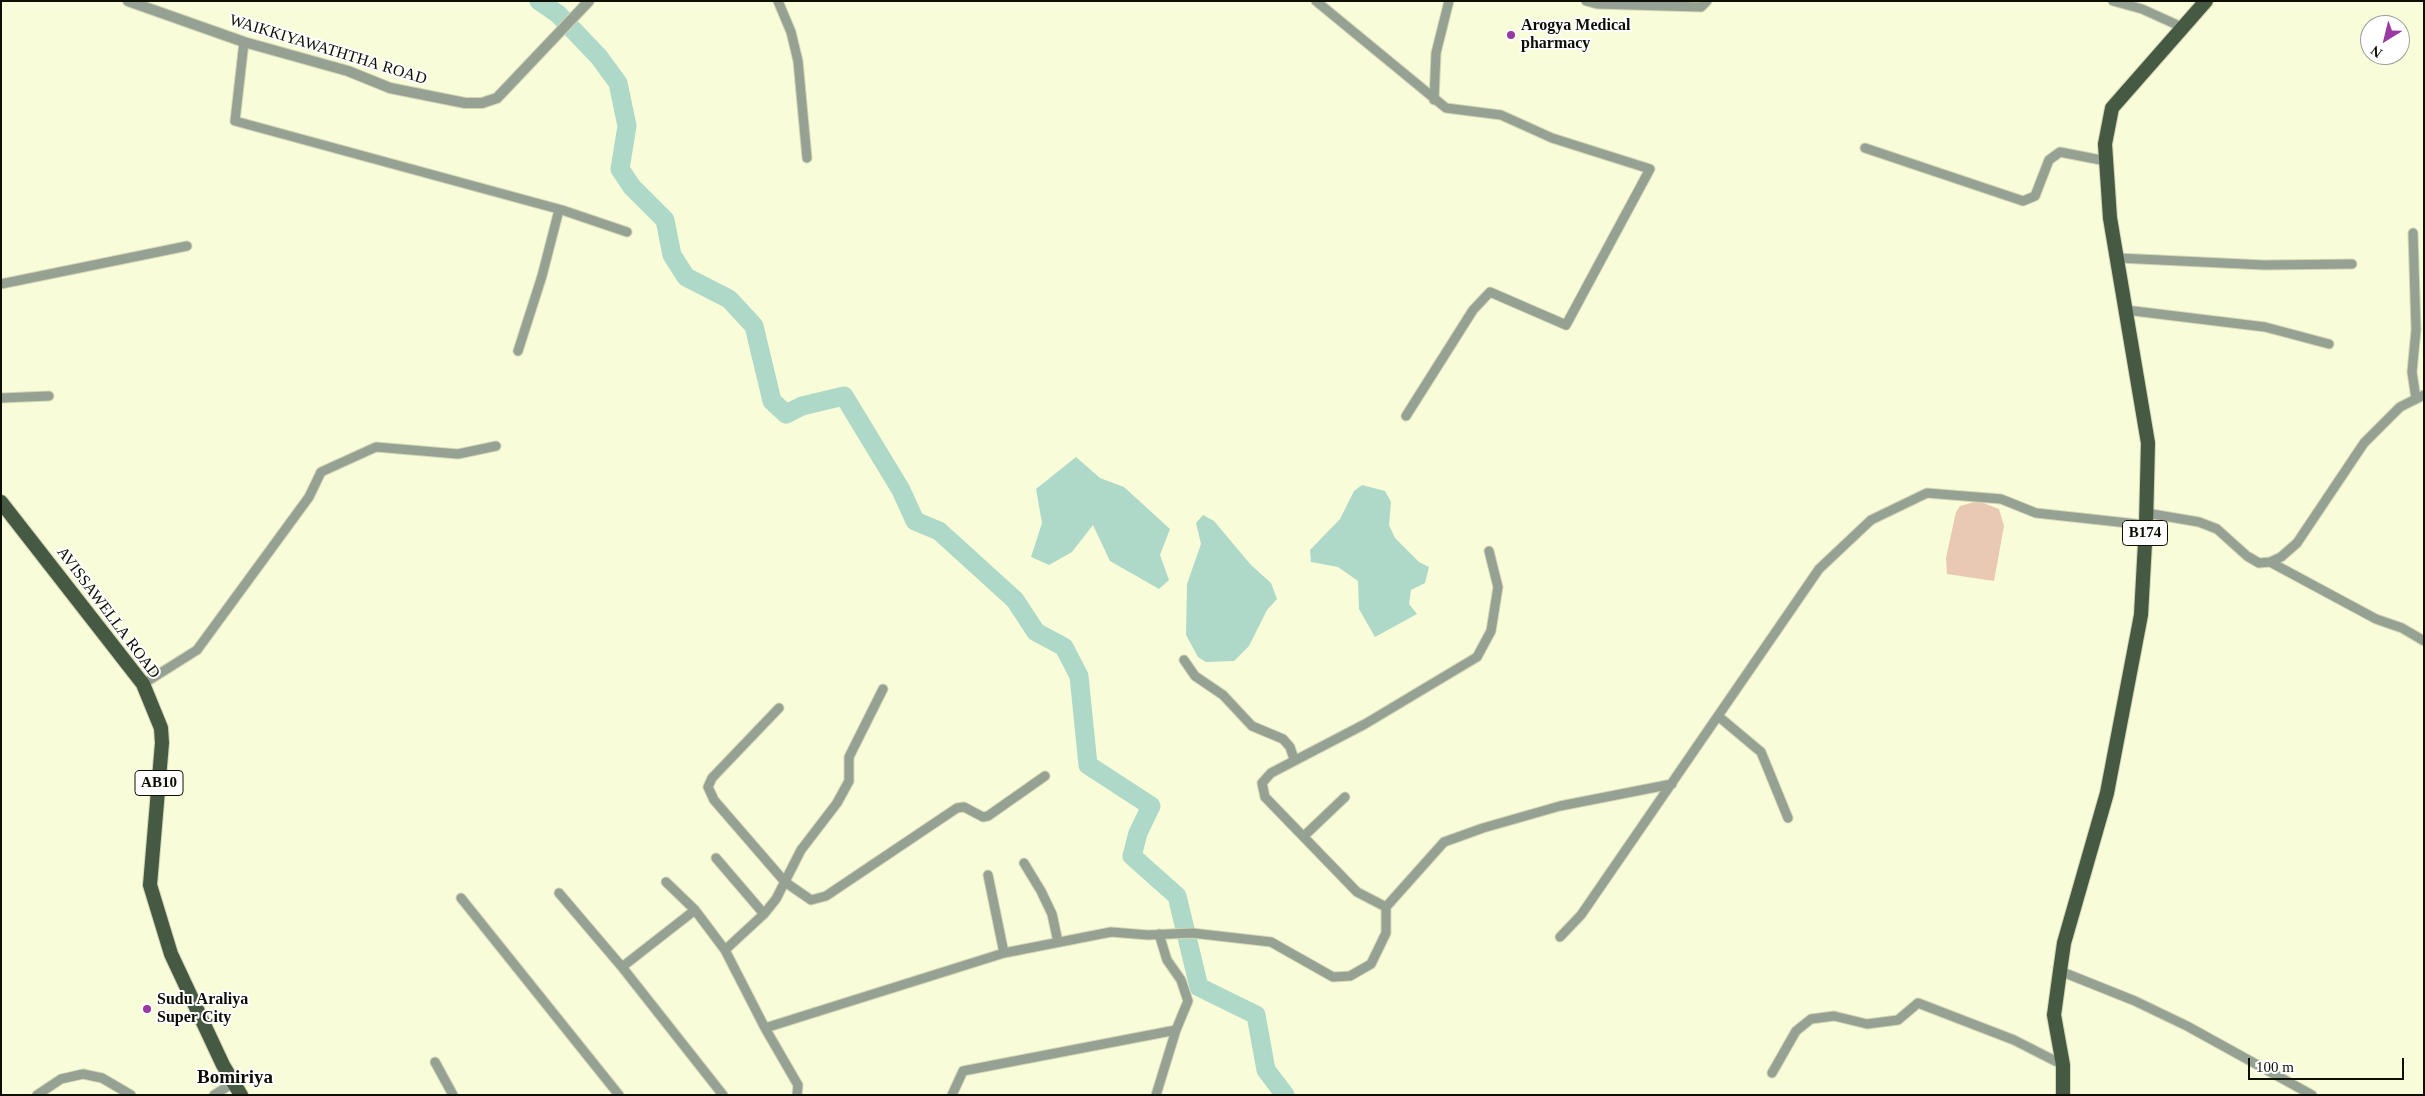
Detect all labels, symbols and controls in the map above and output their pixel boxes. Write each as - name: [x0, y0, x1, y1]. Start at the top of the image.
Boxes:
- street label: WAIKKIYAWATHTHA ROAD: [227, 11, 429, 89]
- north arrow: [2360, 15, 2410, 65]
- place label: Arogya Medical pharmacy: [1521, 16, 1630, 54]
- marker: Arogya Medical pharmacy: [1505, 29, 1517, 41]
- text: N: [2368, 43, 2385, 61]
- road number: B174: [2122, 520, 2168, 546]
- street label: AVISSAWELLA ROAD: [52, 543, 164, 683]
- road number: AB10: [135, 770, 183, 796]
- place label: Sudu Araliya Super City: [157, 990, 248, 1028]
- marker: Sudu Araliya Super City: [141, 1003, 153, 1015]
- scale bar: [2250, 1048, 2406, 1080]
- text: 100 m: [2256, 1059, 2294, 1075]
- district label: Bomiriya: [197, 1067, 273, 1089]

